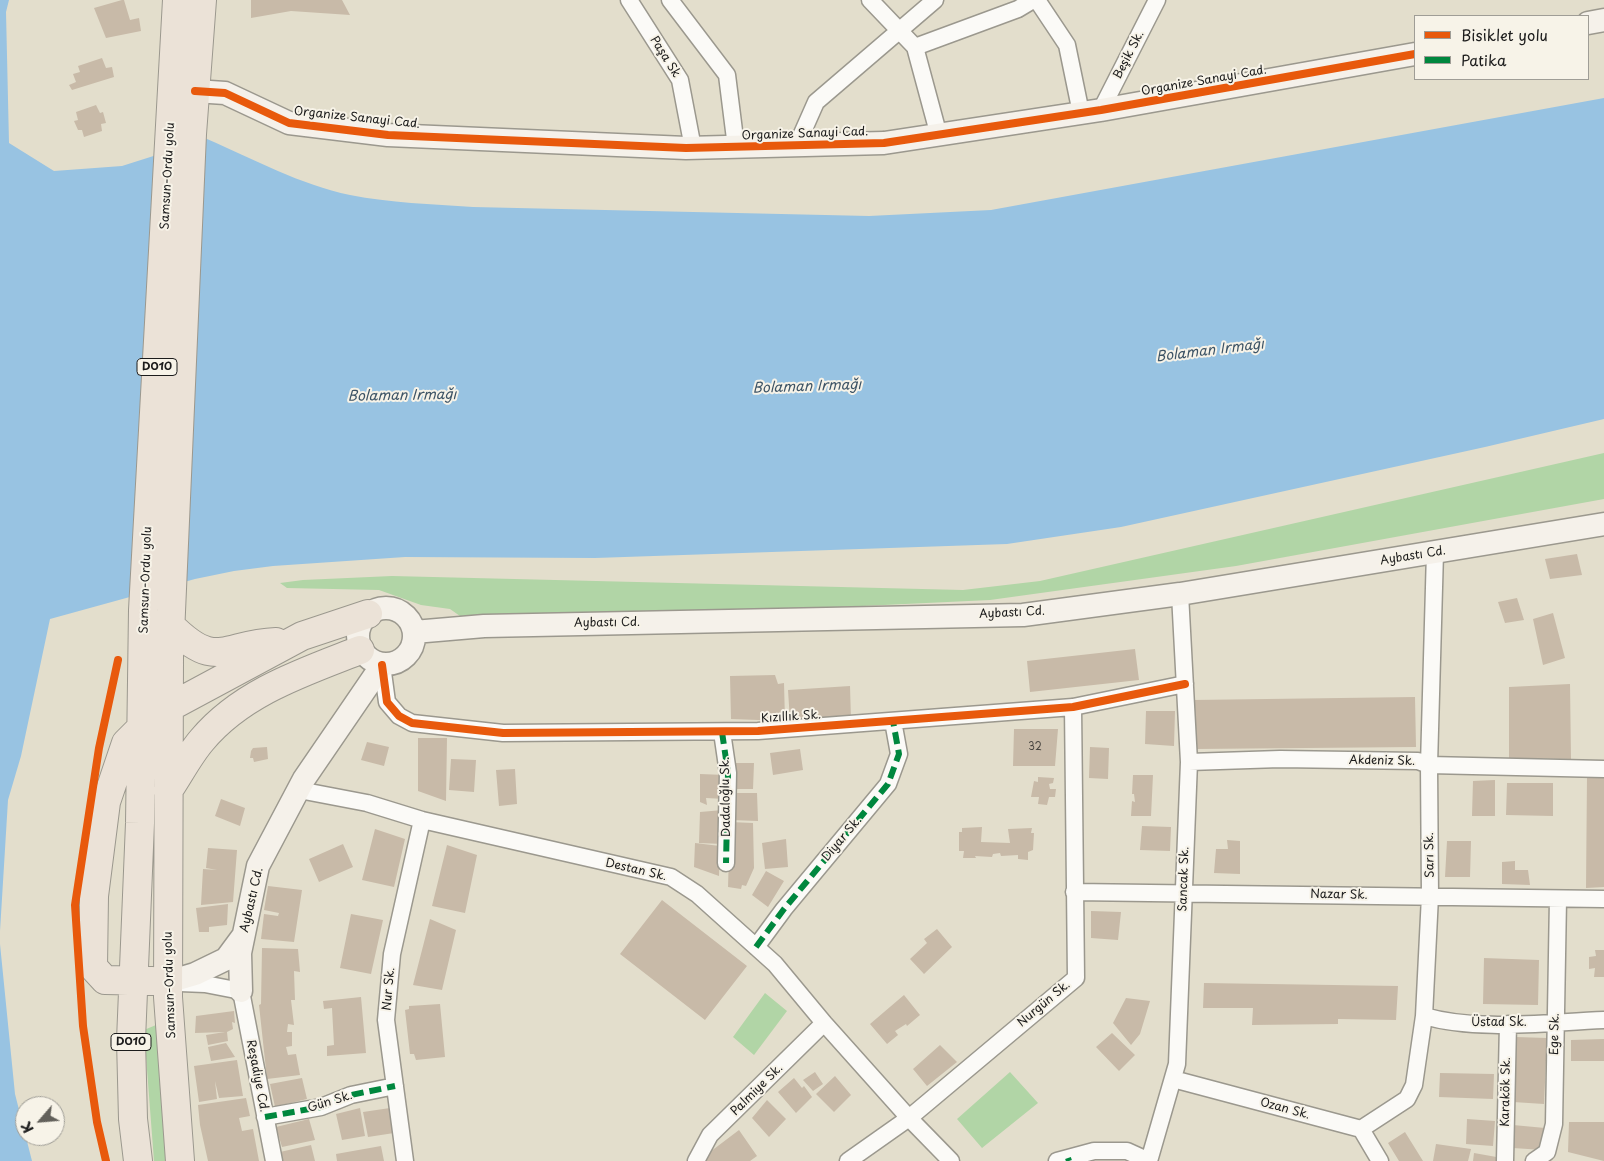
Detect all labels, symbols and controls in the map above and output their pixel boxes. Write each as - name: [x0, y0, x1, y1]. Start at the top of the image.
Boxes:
- legend: [1414, 15, 1589, 80]
- text: Bisiklet yolu: [1461, 23, 1548, 46]
- street label: Beşik Sk.: [1111, 28, 1147, 82]
- street label: Paşa Sk: [647, 34, 683, 80]
- text: Patika: [1461, 48, 1506, 71]
- street label: Organize Sanayi Cad.: [1140, 63, 1268, 99]
- street label: Organize Sanayi Cad.: [293, 104, 421, 132]
- street label: Samsun-Ordu yolu: [158, 122, 178, 230]
- street label: Organize Sanayi Cad.: [741, 125, 869, 143]
- water label: Bolaman Irmağı: [1155, 336, 1265, 366]
- road number: D010: [137, 358, 177, 376]
- water label: Bolaman Irmağı: [752, 377, 862, 397]
- water label: Bolaman Irmağı: [347, 387, 457, 405]
- street label: Samsun-Ordu yolu: [137, 526, 155, 634]
- street label: Aybastı Cd.: [1379, 544, 1447, 568]
- street label: Aybastı Cd.: [979, 604, 1045, 622]
- street label: Aybastı Cd.: [574, 615, 640, 631]
- street label: Kızıllık Sk.: [761, 708, 821, 726]
- house number: 32: [1028, 741, 1042, 753]
- street label: Akdeniz Sk.: [1349, 753, 1415, 769]
- street label: Dadaloğlu Sk.: [718, 757, 734, 837]
- street label: Diyar Sk.: [819, 814, 865, 864]
- street label: Sarı Sk.: [1422, 832, 1438, 878]
- street label: Sancak Sk.: [1176, 846, 1192, 912]
- street label: Destan Sk.: [604, 856, 668, 884]
- street label: Aybastı Cd.: [238, 866, 266, 934]
- street label: Nazar Sk.: [1310, 887, 1368, 903]
- street label: Samsun-Ordu yolu: [161, 931, 179, 1039]
- street label: Nur Sk.: [380, 967, 398, 1011]
- street label: Nurgün Sk.: [1015, 978, 1073, 1030]
- street label: Ege Sk.: [1547, 1013, 1563, 1055]
- street label: Üstad Sk.: [1471, 1016, 1527, 1030]
- road number: D010: [111, 1034, 151, 1050]
- street label: Reşadiye Cd.: [243, 1039, 271, 1113]
- street label: Karakök Sk.: [1498, 1057, 1514, 1127]
- street label: Palmiye Sk.: [728, 1061, 786, 1119]
- street label: Gün Sk.: [306, 1088, 354, 1116]
- street label: Ozan Sk.: [1258, 1095, 1312, 1123]
- north arrow: [15, 1096, 65, 1146]
- text: K: [15, 1118, 39, 1137]

